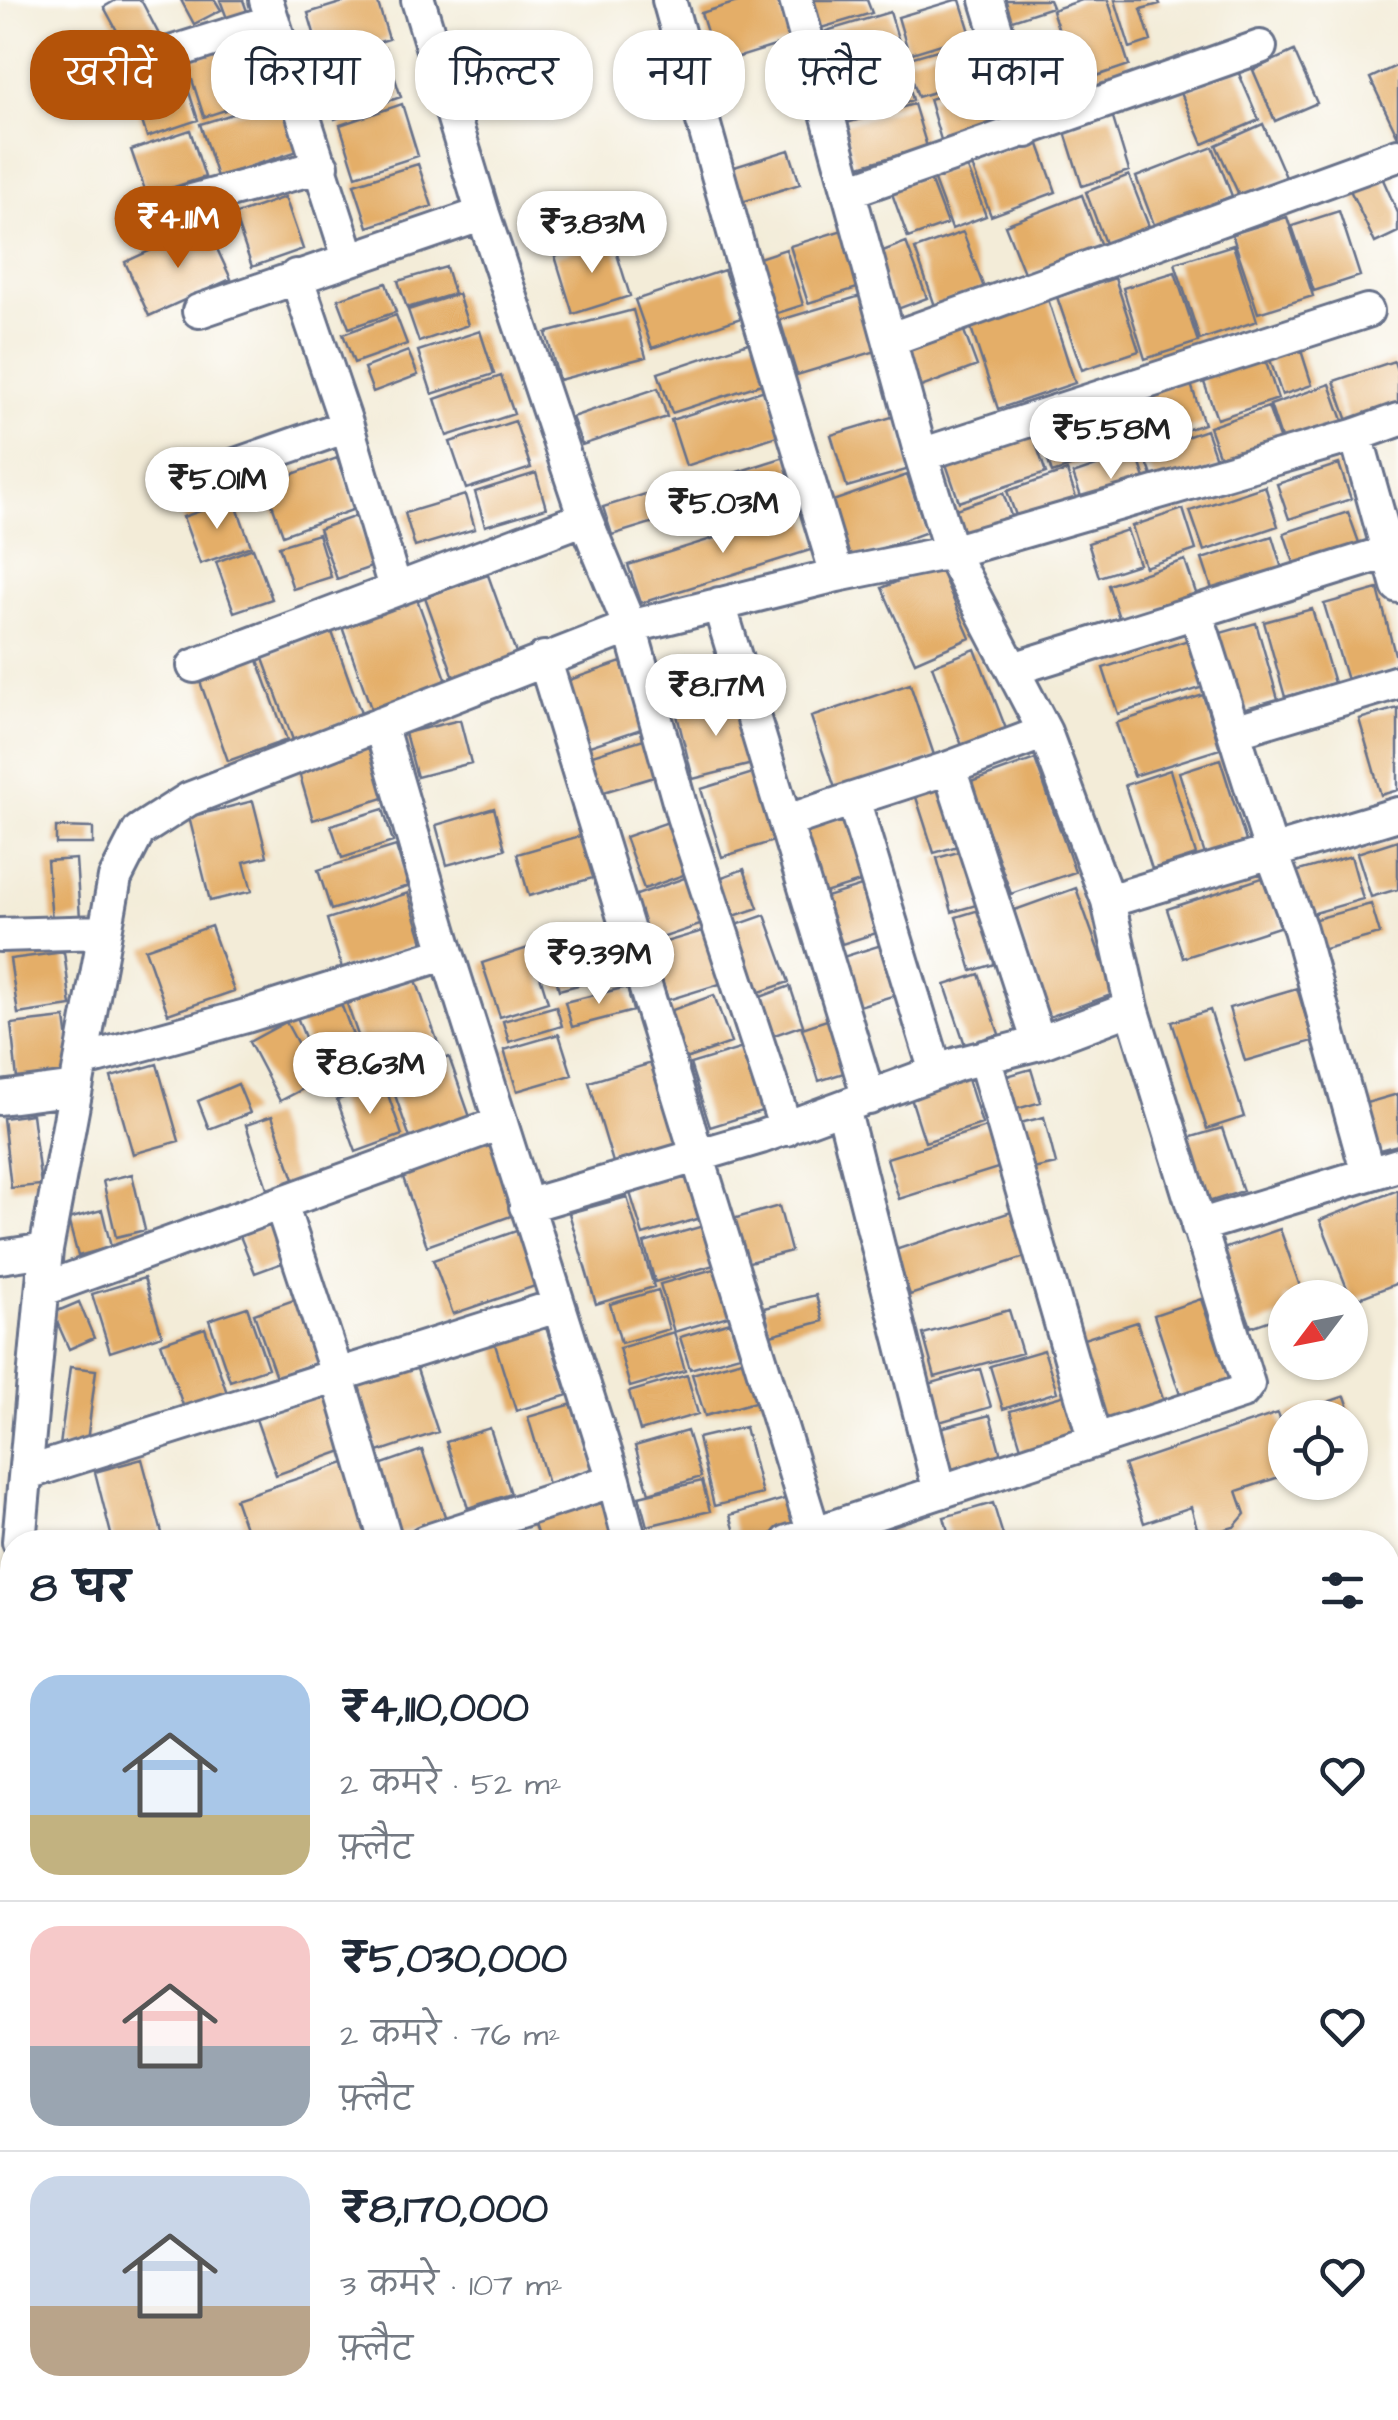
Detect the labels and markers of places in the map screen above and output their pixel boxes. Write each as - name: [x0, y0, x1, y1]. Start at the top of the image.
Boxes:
- pin: ₹4.11M: [97, 186, 259, 271]
- pin: ₹3.83M: [511, 191, 673, 276]
- pin: ₹5.58M: [1030, 397, 1192, 482]
- pin: ₹5.01M: [136, 447, 298, 532]
- pin: ₹5.03M: [642, 471, 804, 556]
- pin: ₹8.17M: [635, 654, 797, 739]
- pin: ₹9.39M: [518, 922, 680, 1007]
- pin: ₹8.63M: [289, 1032, 451, 1117]

